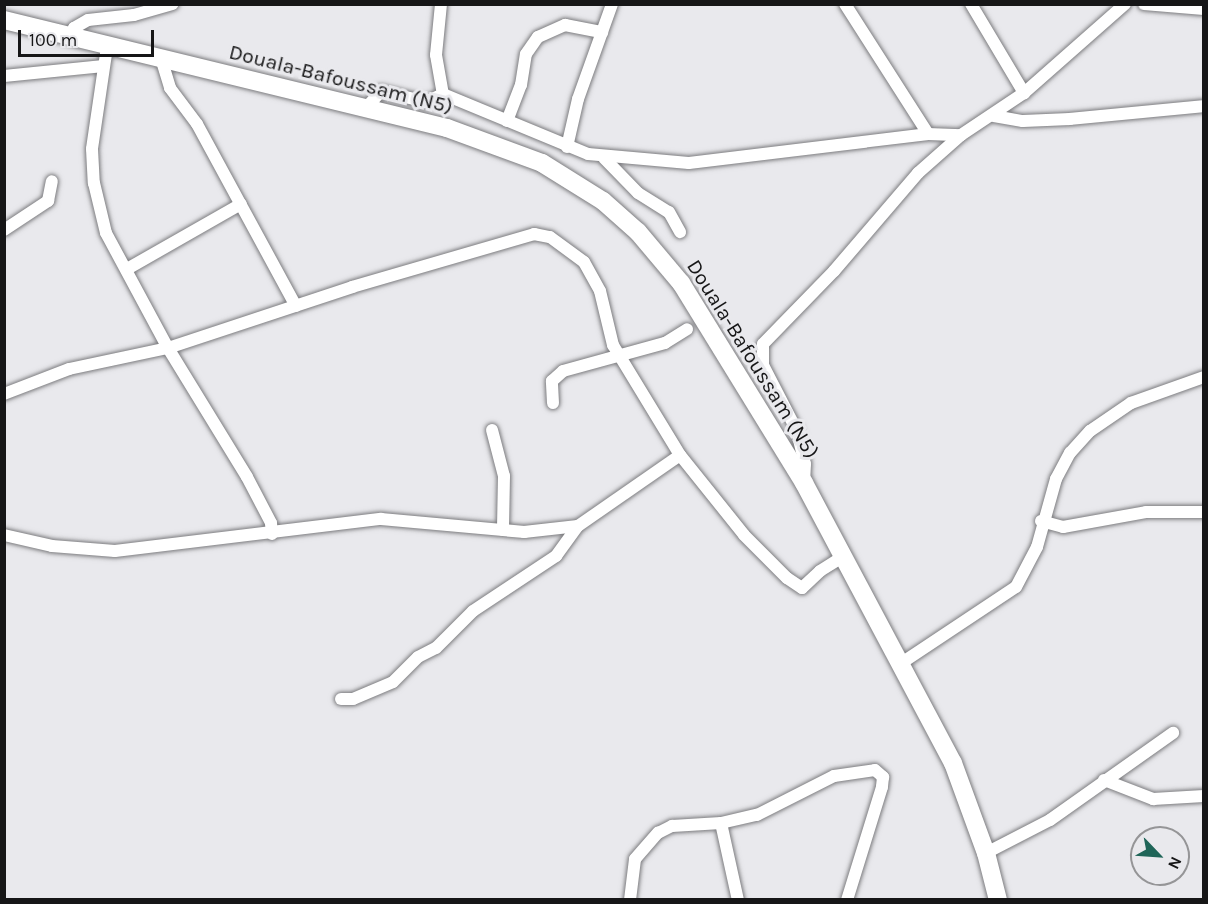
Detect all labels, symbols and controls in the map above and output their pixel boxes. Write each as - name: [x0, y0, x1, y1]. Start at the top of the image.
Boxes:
- scale bar: [21, 18, 158, 56]
- text: 100 m: [29, 29, 77, 51]
- street label: Douala-Bafoussam (N5): [226, 39, 456, 119]
- street label: Douala-Bafoussam (N5): [681, 255, 825, 463]
- north arrow: [1130, 826, 1190, 886]
- text: N: [1164, 854, 1186, 872]

